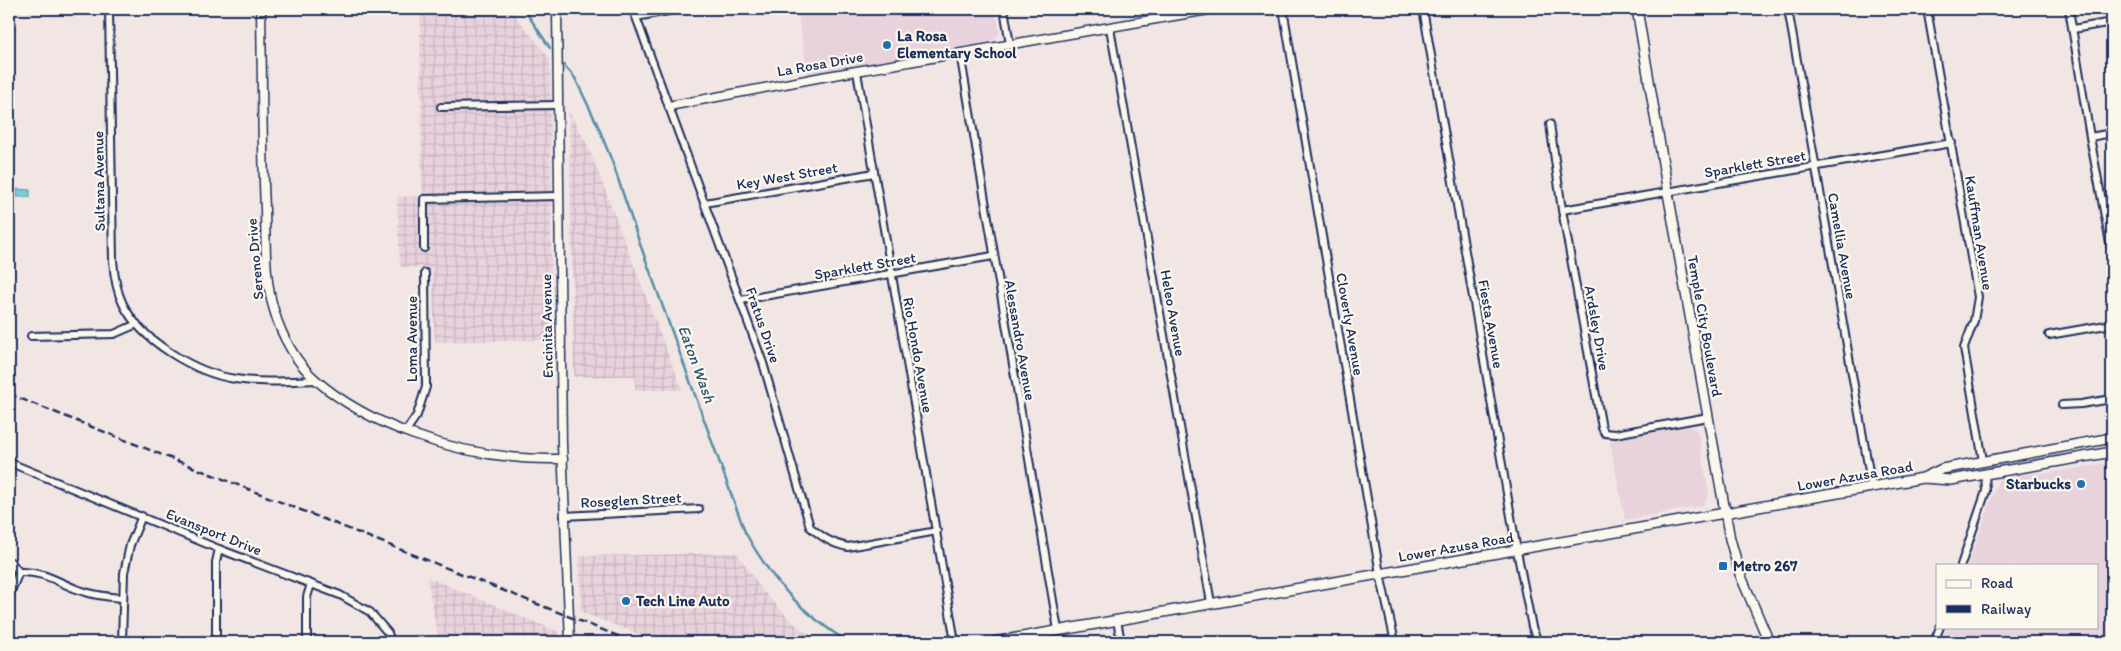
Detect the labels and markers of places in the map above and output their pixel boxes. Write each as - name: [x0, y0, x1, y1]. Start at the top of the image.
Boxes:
- place label: La Rosa Elementary School: [897, 27, 1017, 63]
- marker: La Rosa Elementary School: [881, 39, 893, 51]
- place label: Starbucks: [2006, 475, 2071, 493]
- marker: Starbucks: [2075, 478, 2087, 490]
- place label: Metro 267: [1733, 557, 1798, 575]
- marker: Metro 267: [1717, 560, 1729, 572]
- place label: Tech Line Auto: [635, 592, 730, 610]
- marker: Tech Line Auto: [620, 595, 632, 607]

